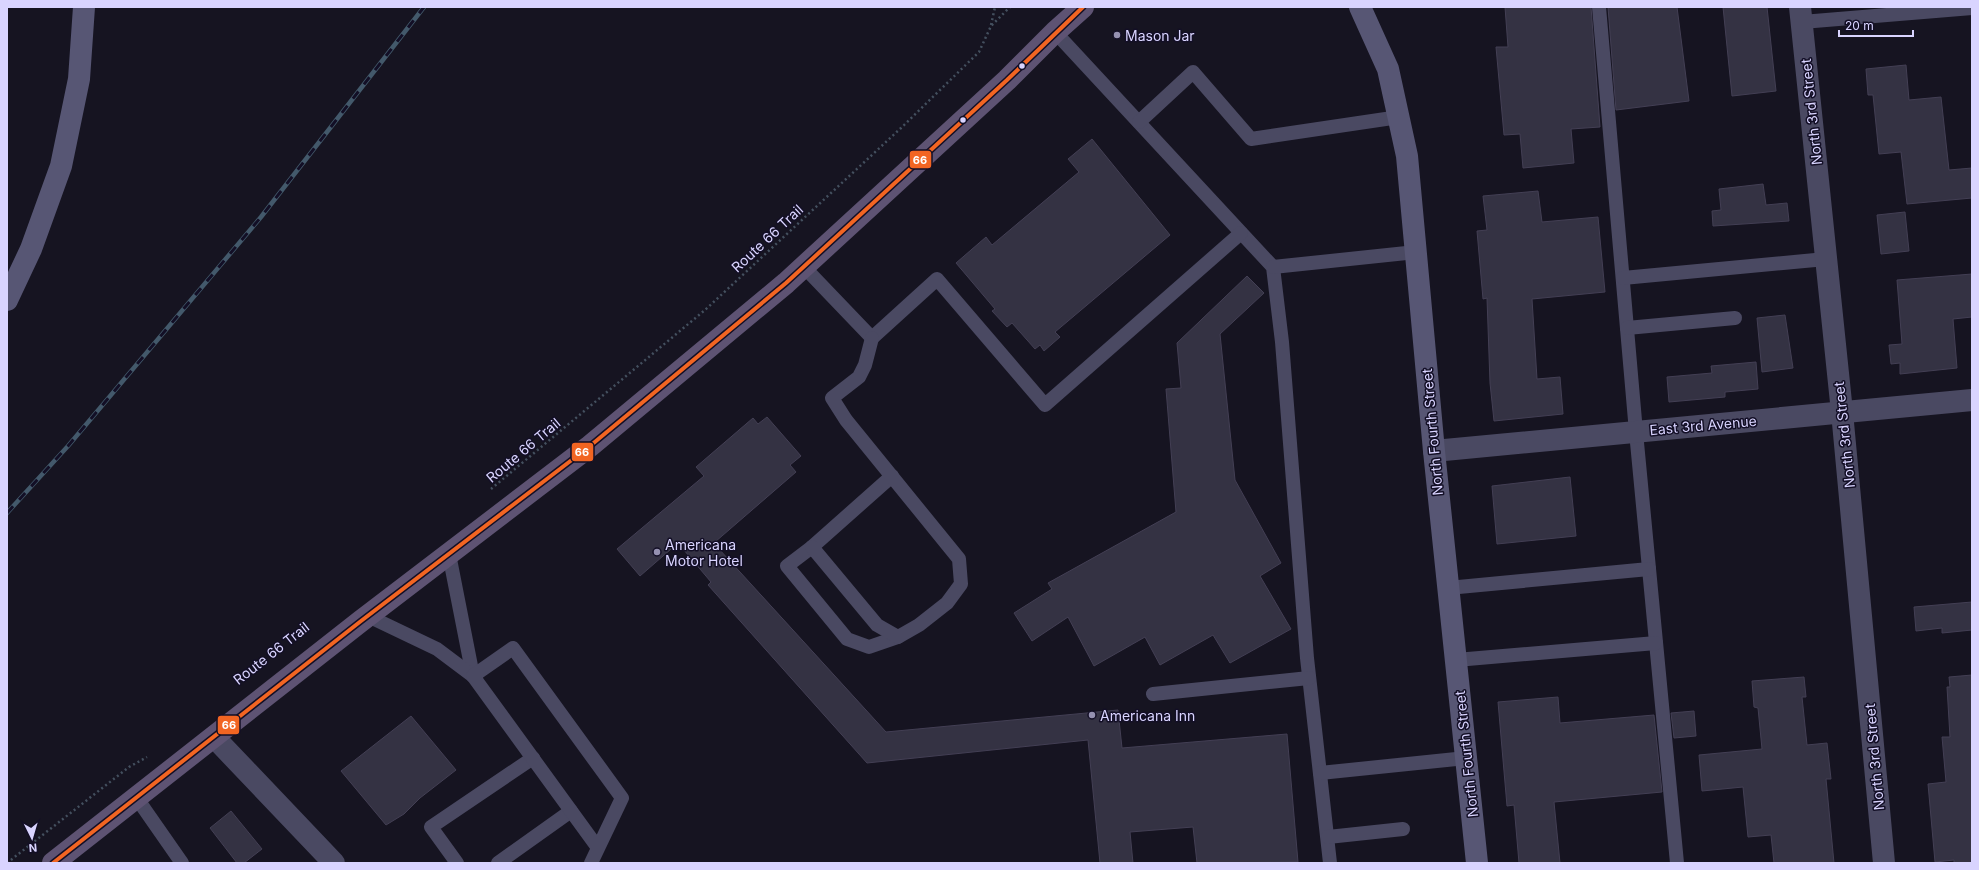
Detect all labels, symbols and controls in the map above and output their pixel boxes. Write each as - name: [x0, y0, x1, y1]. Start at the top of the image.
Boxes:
- scale bar: [1839, 12, 1913, 38]
- text: 20 m: [1845, 18, 1874, 33]
- place label: Mason Jar: [1125, 27, 1195, 44]
- marker: Mason Jar: [1112, 30, 1122, 40]
- street label: North 3rd Street: [1797, 58, 1825, 166]
- unlabelled marker: [1017, 61, 1027, 71]
- unlabelled marker: [958, 115, 968, 125]
- line badge: 66: [909, 150, 932, 169]
- text: 66: [913, 153, 927, 167]
- street label: Route 66 Trail: [728, 201, 806, 275]
- street label: North Fourth Street: [1418, 367, 1446, 496]
- street label: North 3rd Street: [1830, 381, 1858, 489]
- street label: East 3rd Avenue: [1649, 412, 1757, 438]
- street label: Route 66 Trail: [482, 414, 564, 486]
- line badge: 66: [571, 442, 594, 462]
- text: 66: [575, 445, 589, 459]
- place label: Americana Motor Hotel: [665, 536, 743, 569]
- marker: Americana Motor Hotel: [652, 547, 662, 557]
- street label: Route 66 Trail: [230, 618, 312, 688]
- street label: North Fourth Street: [1451, 689, 1481, 818]
- street label: North 3rd Street: [1861, 703, 1887, 811]
- place label: Americana Inn: [1100, 707, 1195, 724]
- marker: Americana Inn: [1087, 710, 1097, 720]
- line badge: 66: [217, 715, 240, 735]
- text: 66: [222, 718, 236, 732]
- north arrow: [12, 818, 52, 858]
- text: N: [28, 841, 38, 855]

